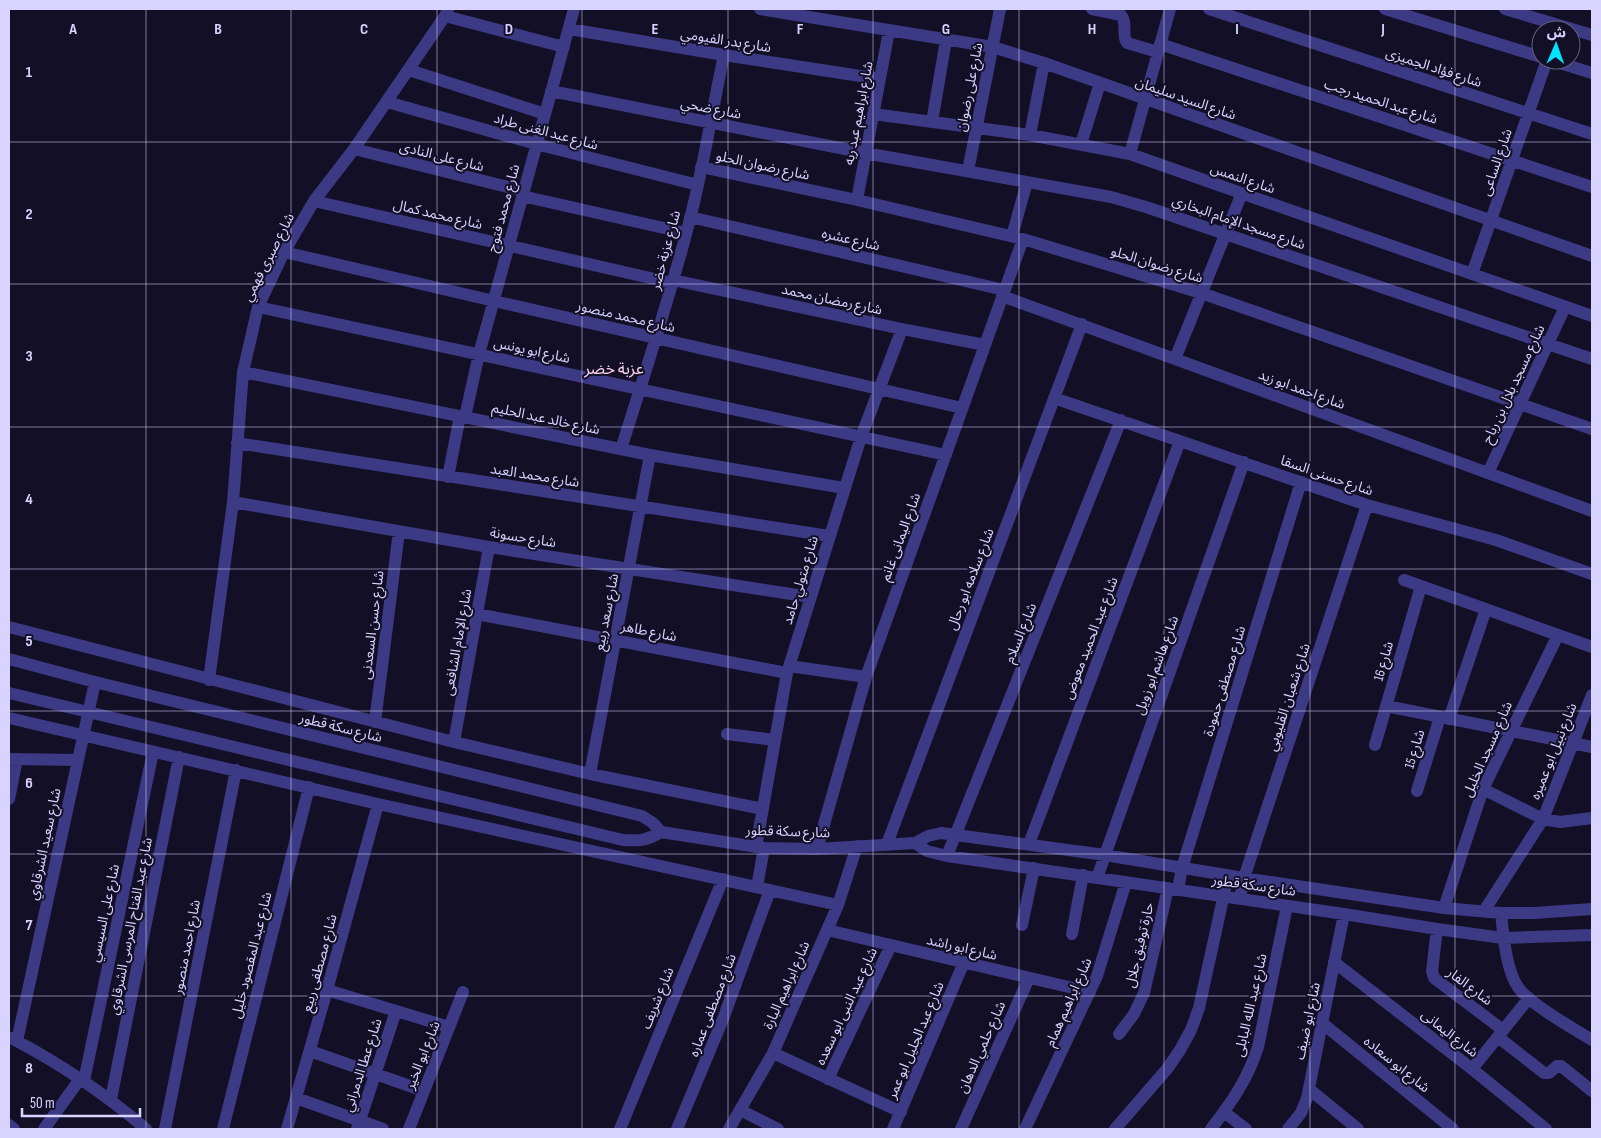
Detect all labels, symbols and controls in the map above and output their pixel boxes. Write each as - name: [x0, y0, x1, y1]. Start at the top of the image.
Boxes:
- text: A: [68, 20, 77, 39]
- text: B: [214, 20, 222, 39]
- text: C: [360, 20, 368, 39]
- text: D: [505, 20, 513, 39]
- text: E: [652, 20, 659, 39]
- text: F: [797, 20, 804, 39]
- text: G: [942, 20, 950, 39]
- text: H: [1088, 20, 1096, 39]
- text: I: [1235, 20, 1239, 39]
- text: J: [1380, 20, 1385, 39]
- north arrow: [1531, 20, 1581, 70]
- text: ش: [1547, 24, 1566, 41]
- street label: شارع بدر الفيومي: [679, 25, 772, 58]
- street label: شارع على رضوان: [953, 41, 988, 133]
- street label: شارع فؤاد الجميزى: [1383, 44, 1484, 93]
- street label: شارع ابراهيم عبد ربه: [840, 60, 879, 167]
- text: 1: [26, 63, 33, 82]
- street label: شارع السيد سليمان: [1133, 73, 1238, 126]
- street label: شارع عبد الحميد رجب: [1321, 75, 1440, 130]
- street label: شارع ضحي: [679, 94, 743, 125]
- street label: شارع عبد الغنى طراد: [491, 109, 600, 156]
- street label: شارع الساعى: [1477, 126, 1518, 199]
- street label: شارع على النادى: [397, 138, 486, 177]
- street label: شارع رضوان الحلو: [714, 147, 811, 186]
- street label: شارع النمس: [1208, 160, 1277, 199]
- street label: شارع محمد فتوح: [484, 162, 525, 255]
- street label: شارع مسجد الإمام البخاري: [1169, 192, 1308, 255]
- street label: شارع محمد كمال: [391, 196, 484, 235]
- text: 2: [25, 205, 33, 224]
- street label: شارع عزبة خضر: [646, 209, 686, 293]
- street label: شارع صبرى فهمي: [239, 210, 300, 305]
- street label: شارع عشره: [820, 225, 882, 256]
- street label: شارع رضوان الحلو: [1108, 242, 1205, 288]
- street label: شارع رمضان محمد: [780, 281, 884, 320]
- street label: شارع محمد منصور: [573, 297, 677, 338]
- street label: شارع مسجد بلال بن رباح: [1478, 322, 1550, 447]
- street label: شارع ابو يونس: [492, 334, 572, 369]
- text: 3: [25, 347, 33, 366]
- district label: عزبة خضر: [583, 360, 644, 379]
- street label: شارع احمد ابو زيد: [1255, 366, 1348, 415]
- street label: شارع خالد عبد الحليم: [490, 399, 601, 440]
- street label: شارع حسنى السقا: [1278, 452, 1375, 501]
- street label: شارع محمد العبد: [489, 460, 581, 493]
- text: 4: [25, 490, 33, 509]
- street label: شارع اليمانى غانم: [877, 491, 926, 584]
- street label: شارع حسونة: [488, 524, 557, 553]
- street label: شارع سلامه ابو رحال: [943, 526, 1000, 633]
- street label: شارع متولي حامد: [779, 534, 824, 627]
- street label: شارع حسن السعدنى: [357, 570, 390, 681]
- street label: شارع سعد ربيع: [591, 572, 624, 653]
- street label: شارع عبد الحميد معوض: [1059, 575, 1123, 702]
- street label: شارع الإمام الشافعى: [440, 587, 477, 697]
- street label: شارع السلام: [1001, 601, 1042, 667]
- street label: شارع هاشم ابو زويل: [1131, 613, 1184, 718]
- street label: شارع طاهر: [618, 618, 678, 647]
- street label: شارع مصطفى حمودة: [1200, 624, 1251, 739]
- text: 5: [25, 632, 33, 651]
- street label: شارع 16: [1370, 639, 1399, 684]
- street label: شارع شعبان القليوبي: [1263, 641, 1316, 754]
- street label: شارع مسجد الخليل: [1459, 699, 1518, 800]
- street label: شارع نبيل ابو عميره: [1526, 700, 1582, 803]
- street label: شارع سكة قطور: [296, 709, 384, 748]
- street label: شارع 15: [1400, 728, 1430, 771]
- text: 6: [25, 774, 33, 793]
- street label: شارع سعيد الشرقاوي: [24, 787, 67, 902]
- street label: شارع سكة قطور: [744, 821, 831, 843]
- street label: شارع عبد الفتاح المرسى الشرقاوي: [105, 836, 158, 1017]
- street label: شارع على السيسي: [86, 863, 125, 964]
- street label: شارع سكة قطور: [1210, 871, 1297, 902]
- street label: شارع عبد المقصود خليل: [228, 890, 277, 1021]
- street label: شارع احمد منصور: [169, 898, 206, 997]
- street label: حارة توفيق جلال: [1121, 901, 1159, 990]
- street label: شارع مصطفى ربيع: [298, 912, 343, 1014]
- text: 7: [26, 916, 33, 935]
- street label: شارع ابو راشد: [924, 931, 999, 966]
- street label: شارع ابراهيم البارة: [759, 939, 815, 1033]
- street label: شارع عبد النبى ابو سعده: [812, 945, 883, 1068]
- street label: شارع مصطفى عماره: [685, 951, 742, 1060]
- street label: شارع عبد الله البابلى: [1230, 952, 1273, 1059]
- street label: شارع ابراهيم همام: [1041, 955, 1097, 1050]
- street label: شارع الفار: [1442, 963, 1496, 1011]
- street label: شارع شريف: [637, 965, 679, 1032]
- street label: شارع عبد الجليل ابو عمر: [883, 979, 950, 1103]
- street label: شارع ابو ضيف: [1291, 981, 1326, 1062]
- street label: شارع حلمي الدهان: [954, 999, 1011, 1097]
- street label: شارع اليمانى: [1416, 1006, 1482, 1063]
- street label: شارع عطا الدمراني: [339, 1016, 388, 1115]
- street label: شارع ابو الخير: [401, 1019, 446, 1093]
- street label: شارع ابو سعاده: [1359, 1033, 1433, 1098]
- text: 8: [25, 1059, 33, 1078]
- scale bar: [22, 1086, 140, 1118]
- text: 50 m: [30, 1094, 55, 1113]

